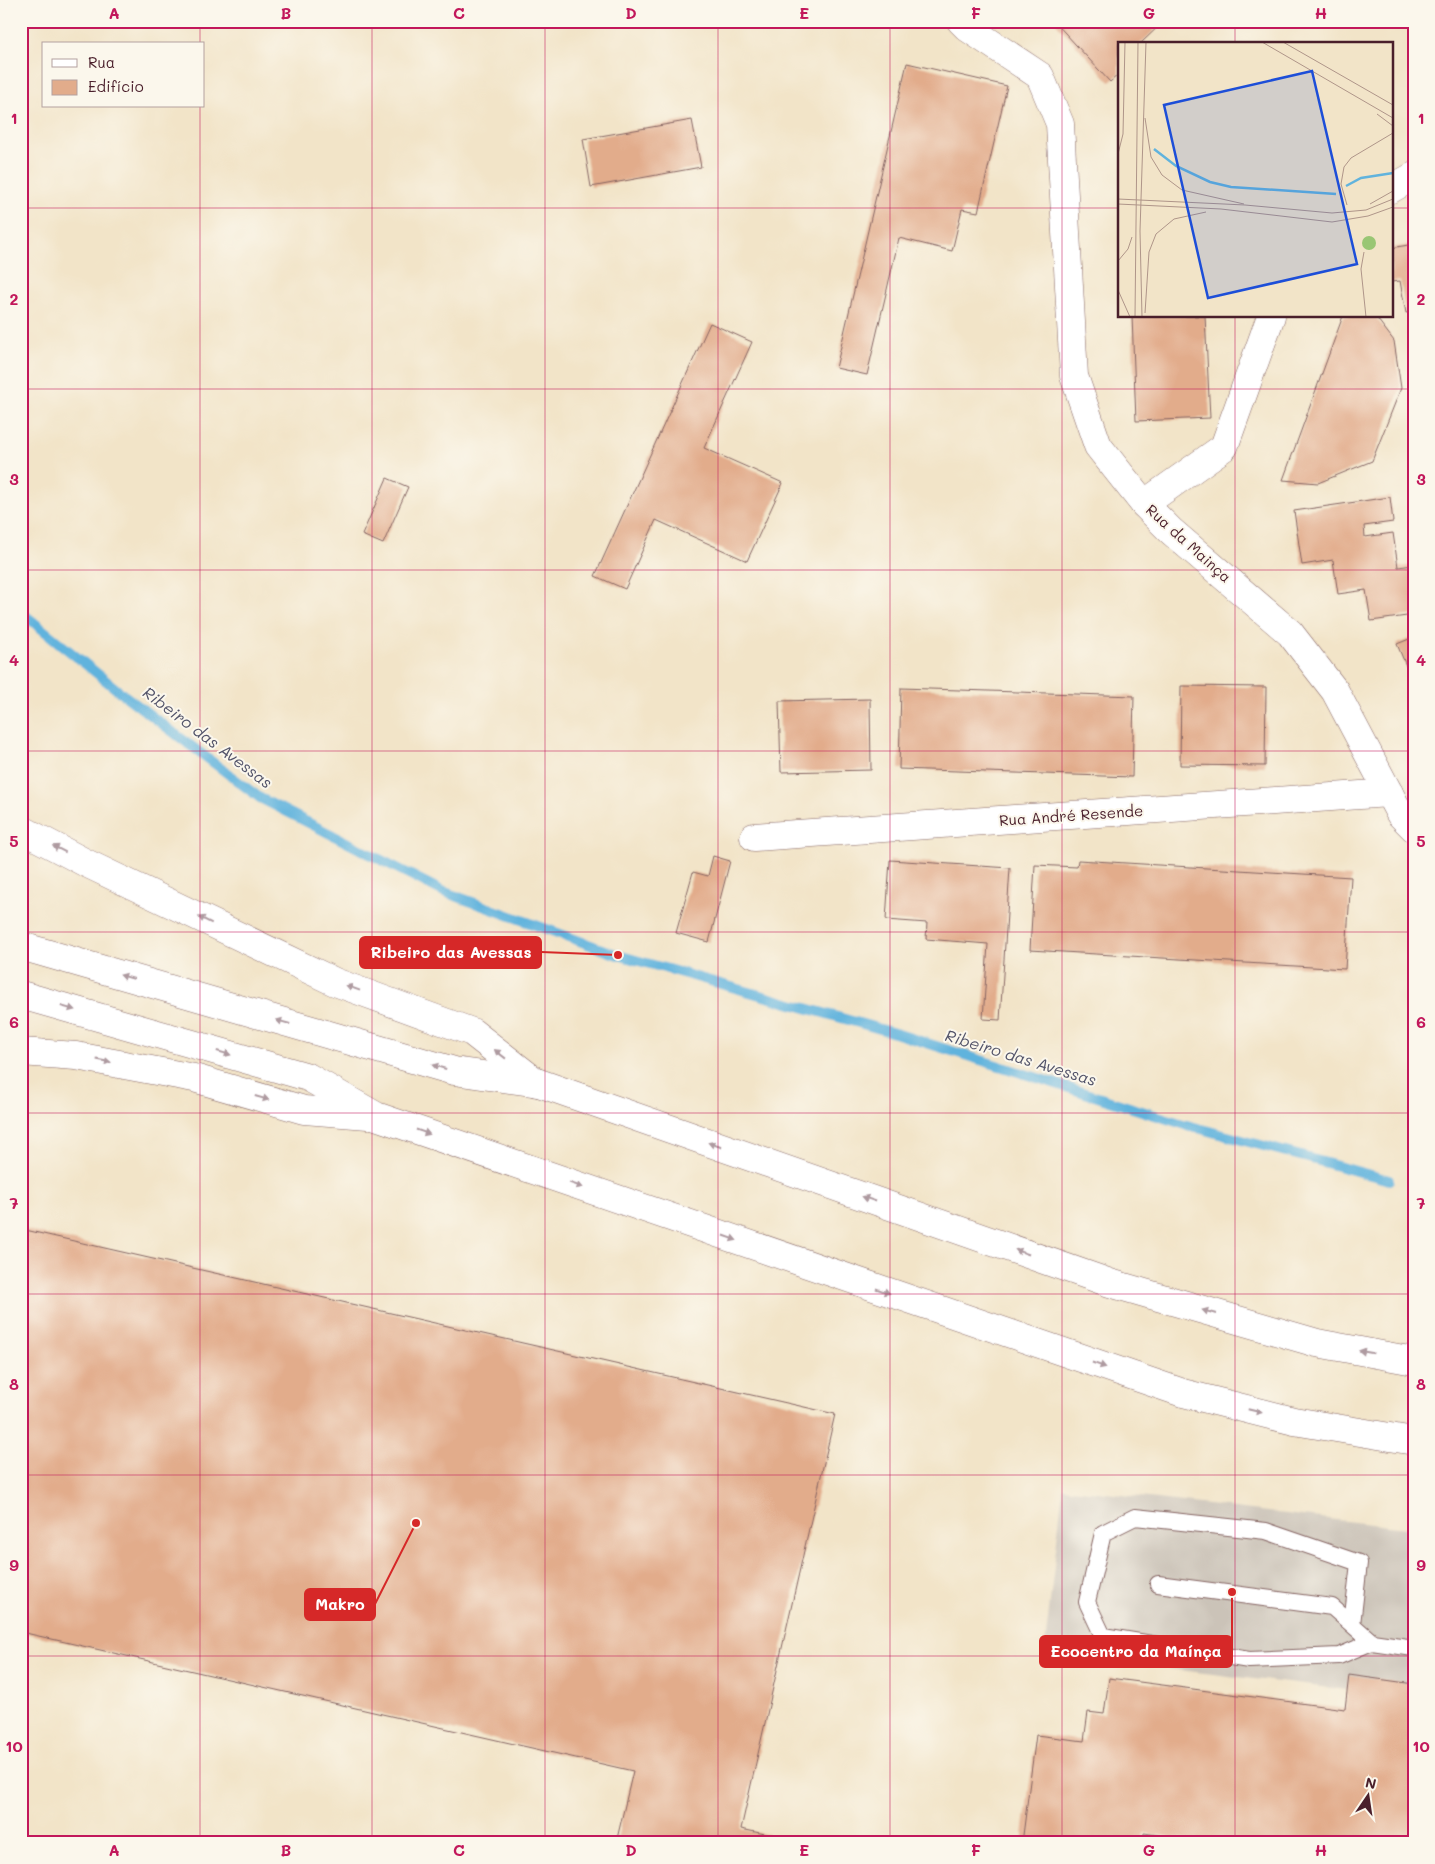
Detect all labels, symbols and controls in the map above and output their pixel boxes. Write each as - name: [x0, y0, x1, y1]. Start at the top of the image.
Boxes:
- text: A: [108, 2, 120, 23]
- text: B: [281, 2, 291, 23]
- text: C: [453, 2, 465, 23]
- text: D: [625, 2, 637, 23]
- text: E: [799, 2, 809, 23]
- text: F: [971, 2, 981, 23]
- text: G: [1143, 2, 1155, 23]
- text: H: [1315, 2, 1327, 23]
- legend: [42, 42, 205, 108]
- inset map: [1118, 42, 1392, 318]
- text: Rua: [88, 52, 115, 72]
- text: Edifício: [88, 76, 144, 96]
- text: 1: [10, 107, 18, 128]
- text: 1: [1417, 107, 1425, 128]
- text: 2: [10, 288, 19, 309]
- text: 2: [1417, 288, 1426, 309]
- text: 3: [9, 468, 19, 489]
- text: 3: [1416, 468, 1426, 489]
- street label: Rua da Mainça: [1142, 499, 1236, 587]
- text: 4: [9, 649, 19, 670]
- text: 4: [1416, 649, 1426, 670]
- water label: Ribeiro das Avessas: [139, 681, 277, 793]
- street label: Rua André Resende: [998, 800, 1144, 830]
- text: 5: [9, 830, 19, 851]
- text: 5: [1416, 830, 1426, 851]
- one-way arrow: [52, 845, 66, 853]
- one-way arrow: [198, 915, 213, 924]
- callout: Ribeiro das Avessas: [360, 937, 541, 968]
- text: Ribeiro das Avessas: [371, 941, 531, 962]
- one-way arrow: [119, 972, 134, 980]
- one-way arrow: [345, 984, 360, 992]
- one-way arrow: [61, 1005, 76, 1013]
- text: 6: [9, 1011, 19, 1032]
- text: 6: [1416, 1011, 1426, 1032]
- one-way arrow: [275, 1017, 290, 1025]
- water label: Ribeiro das Avessas: [943, 1024, 1099, 1090]
- one-way arrow: [494, 1048, 507, 1059]
- one-way arrow: [217, 1049, 232, 1057]
- one-way arrow: [97, 1057, 112, 1065]
- one-way arrow: [431, 1062, 446, 1070]
- one-way arrow: [255, 1094, 270, 1102]
- one-way arrow: [415, 1128, 430, 1136]
- one-way arrow: [708, 1141, 723, 1148]
- one-way arrow: [569, 1181, 584, 1189]
- text: 7: [10, 1192, 19, 1213]
- text: 7: [1417, 1192, 1426, 1213]
- one-way arrow: [861, 1195, 876, 1203]
- one-way arrow: [722, 1235, 737, 1242]
- one-way arrow: [1014, 1248, 1029, 1256]
- one-way arrow: [876, 1287, 891, 1295]
- one-way arrow: [1201, 1307, 1216, 1315]
- one-way arrow: [1357, 1348, 1373, 1356]
- one-way arrow: [1092, 1361, 1107, 1369]
- text: 8: [9, 1373, 19, 1394]
- text: 8: [1416, 1373, 1426, 1394]
- one-way arrow: [1247, 1407, 1262, 1415]
- text: 9: [9, 1554, 19, 1575]
- text: 9: [1416, 1554, 1426, 1575]
- callout: Makro: [305, 1589, 375, 1620]
- text: Makro: [315, 1593, 365, 1614]
- callout: Ecocentro da Maínça: [1040, 1636, 1232, 1667]
- text: Ecocentro da Maínça: [1050, 1640, 1222, 1661]
- text: 10: [5, 1735, 23, 1756]
- text: 10: [1412, 1735, 1430, 1756]
- north arrow: [1342, 1772, 1392, 1822]
- text: N: [1364, 1772, 1378, 1793]
- text: A: [108, 1839, 120, 1860]
- text: B: [281, 1839, 291, 1860]
- text: C: [453, 1839, 465, 1860]
- text: D: [625, 1839, 637, 1860]
- text: E: [799, 1839, 809, 1860]
- text: F: [971, 1839, 981, 1860]
- text: G: [1143, 1839, 1155, 1860]
- text: H: [1315, 1839, 1327, 1860]

